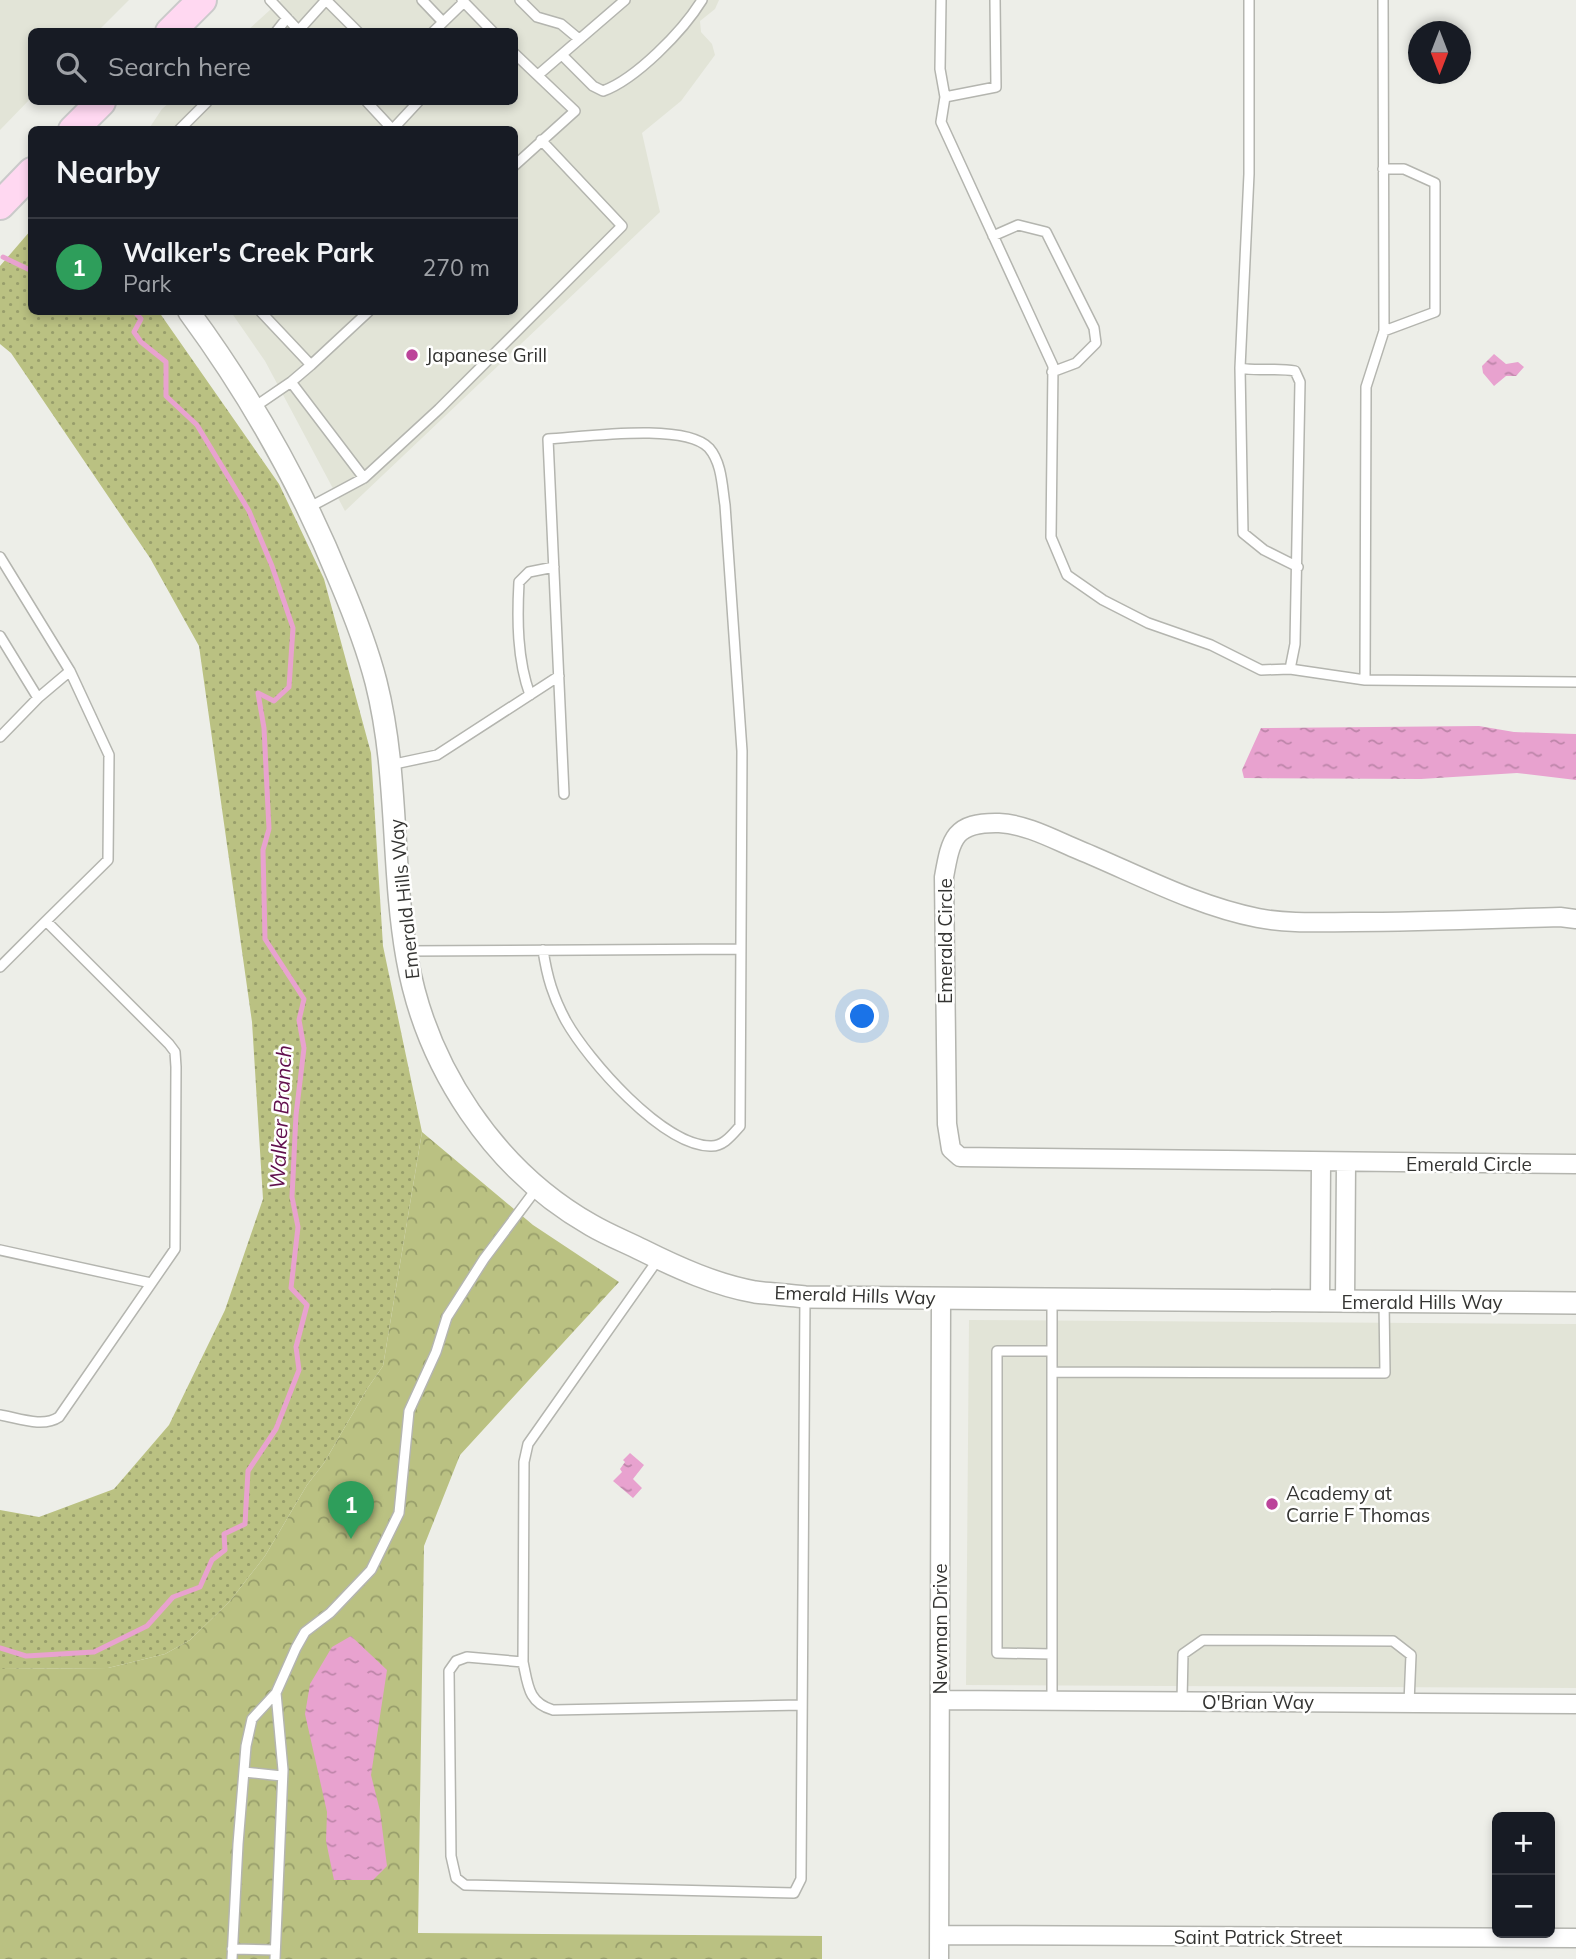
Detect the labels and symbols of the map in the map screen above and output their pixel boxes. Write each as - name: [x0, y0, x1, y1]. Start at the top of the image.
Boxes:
- north arrow: [1408, 21, 1471, 84]
- place label: Japanese Grill: [426, 343, 547, 367]
- marker: Japanese Grill: [404, 347, 420, 363]
- street label: Emerald Hills Way: [384, 818, 424, 980]
- street label: Emerald Circle: [933, 878, 957, 1004]
- your location: [845, 999, 879, 1033]
- water label: Walker Branch: [263, 1044, 297, 1190]
- street label: Emerald Circle: [1406, 1152, 1532, 1176]
- street label: Emerald Hills Way: [774, 1280, 936, 1310]
- street label: Emerald Hills Way: [1341, 1290, 1503, 1314]
- pin: 1: [328, 1481, 374, 1539]
- place label: Academy at Carrie F Thomas: [1286, 1481, 1430, 1527]
- marker: Academy at Carrie F Thomas: [1264, 1496, 1280, 1512]
- street label: Newman Drive: [928, 1564, 952, 1695]
- street label: O'Brian Way: [1202, 1690, 1314, 1714]
- street label: Saint Patrick Street: [1174, 1925, 1343, 1949]

